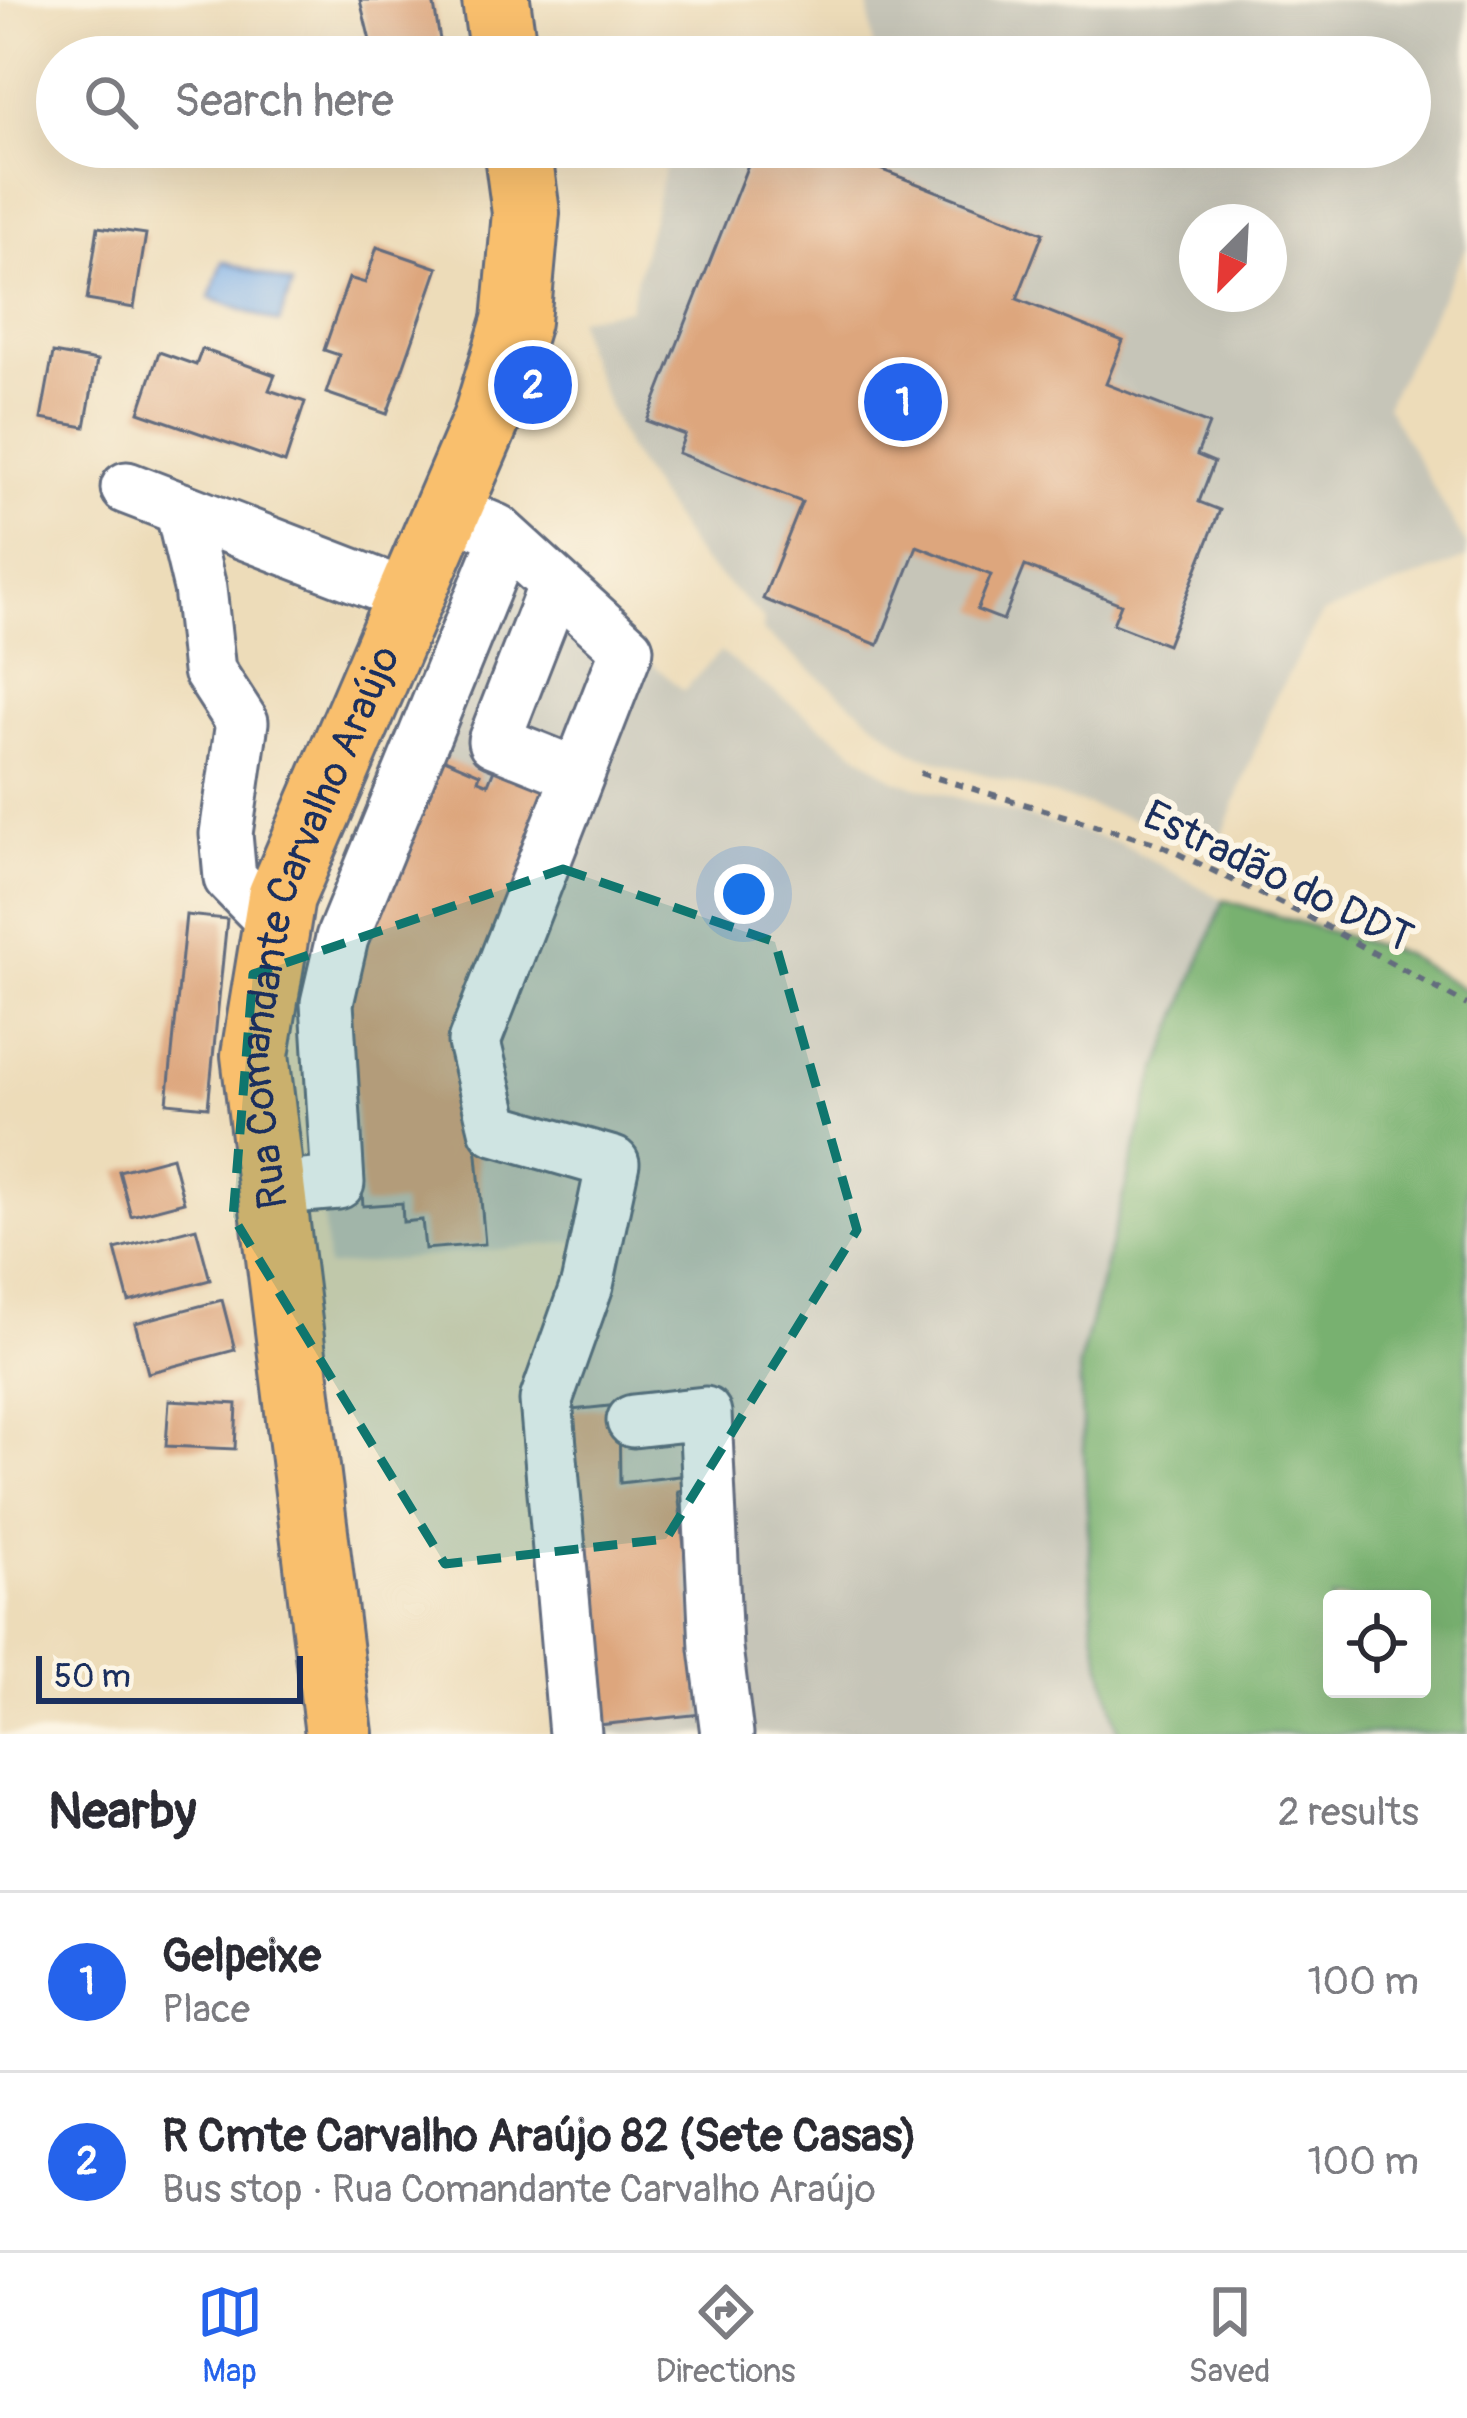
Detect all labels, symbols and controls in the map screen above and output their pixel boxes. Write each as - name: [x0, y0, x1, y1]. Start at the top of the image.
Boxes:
- search box: [36, 36, 1431, 168]
- icon: search: [78, 69, 144, 135]
- text: Search here: [174, 74, 394, 130]
- north arrow: [1179, 204, 1287, 312]
- pin: 2: [494, 340, 572, 430]
- pin: 1: [864, 357, 942, 447]
- street label: Rua Comandante Carvalho Araújo: [229, 638, 412, 1212]
- street label: Estradão do DDT: [1135, 789, 1421, 965]
- your location: [714, 864, 774, 924]
- map controls: [1323, 1590, 1431, 1698]
- button: locate: [1323, 1590, 1431, 1698]
- scale bar: [36, 1650, 303, 1703]
- text: 50 m: [54, 1656, 131, 1697]
- text: Nearby: [48, 1780, 196, 1844]
- text: 2 results: [1278, 1788, 1419, 1837]
- text: Gelpeixe: [162, 1929, 321, 1985]
- text: 1: [79, 1957, 95, 2006]
- text: 100 m: [1307, 1957, 1419, 2006]
- text: Place: [162, 1985, 250, 2034]
- text: R Cmte Carvalho Araújo 82 (Sete Casas): [162, 2109, 917, 2165]
- text: 2: [76, 2137, 98, 2186]
- text: 100 m: [1307, 2137, 1419, 2186]
- text: Bus stop · Rua Comandante Carvalho Araújo: [162, 2165, 876, 2214]
- tab: Map: [197, 2279, 263, 2392]
- tab: Directions: [656, 2279, 796, 2392]
- tab: Saved: [1189, 2279, 1270, 2392]

